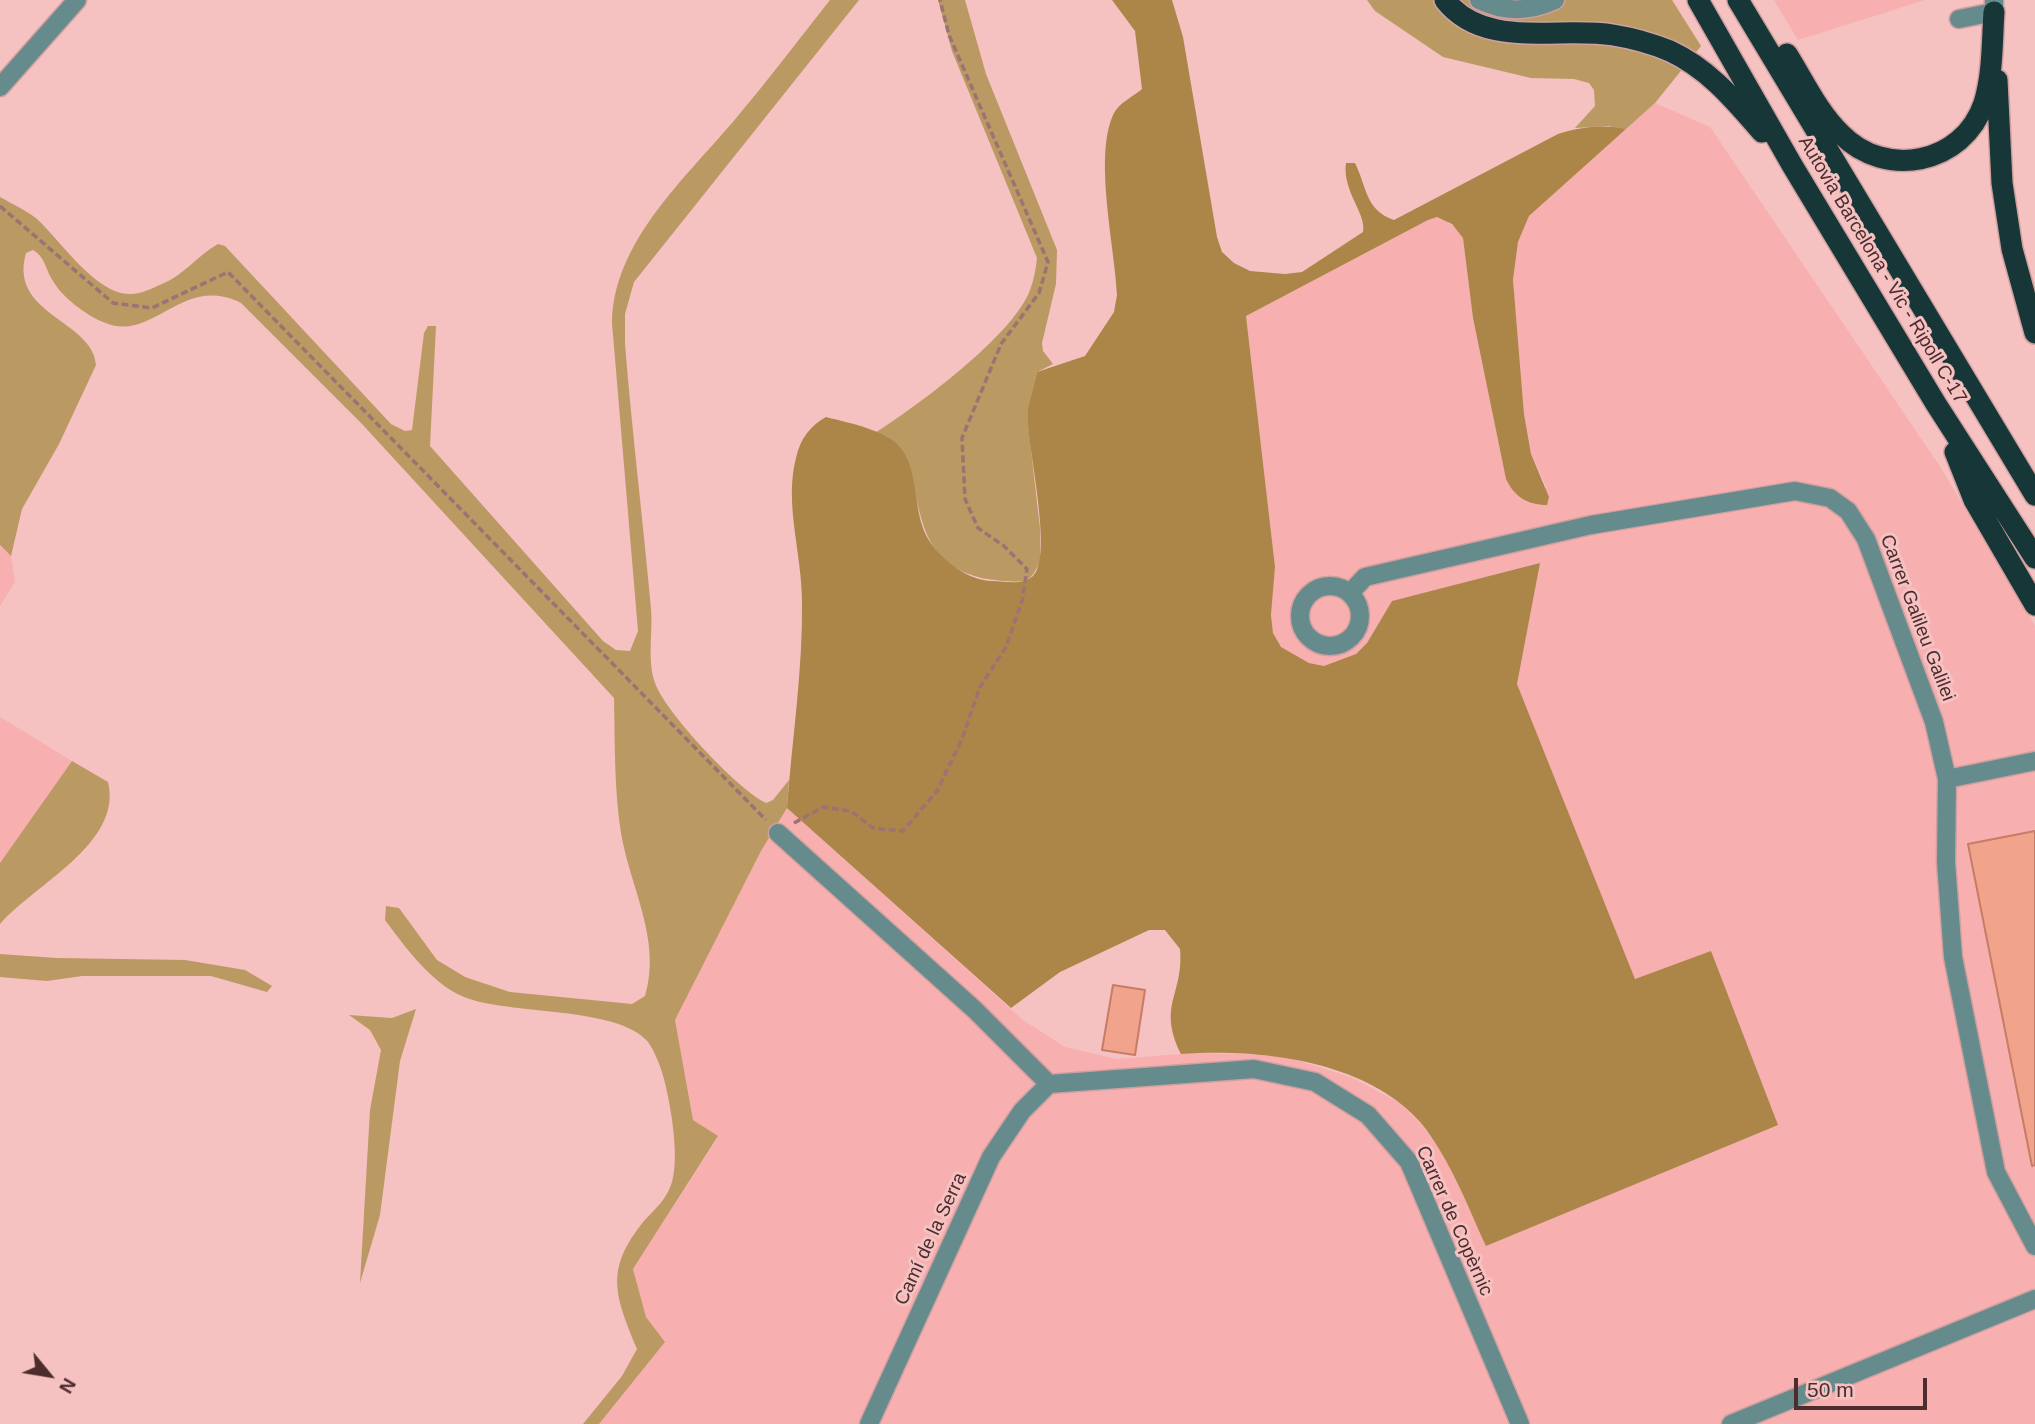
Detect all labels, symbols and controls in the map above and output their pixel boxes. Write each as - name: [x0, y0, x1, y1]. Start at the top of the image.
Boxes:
- street label: Autovia Barcelona - Vic - Ripoll C-17: [1793, 132, 1971, 408]
- street label: Carrer Galileu Galilei: [1875, 532, 1959, 704]
- street label: Carrer de Copèrnic: [1411, 1143, 1497, 1299]
- street label: Camí de la Serra: [890, 1169, 972, 1309]
- north arrow: [14, 1340, 84, 1410]
- scale bar: [1797, 1364, 1930, 1408]
- text: N: [55, 1375, 80, 1397]
- text: 50 m: [1807, 1378, 1854, 1401]

